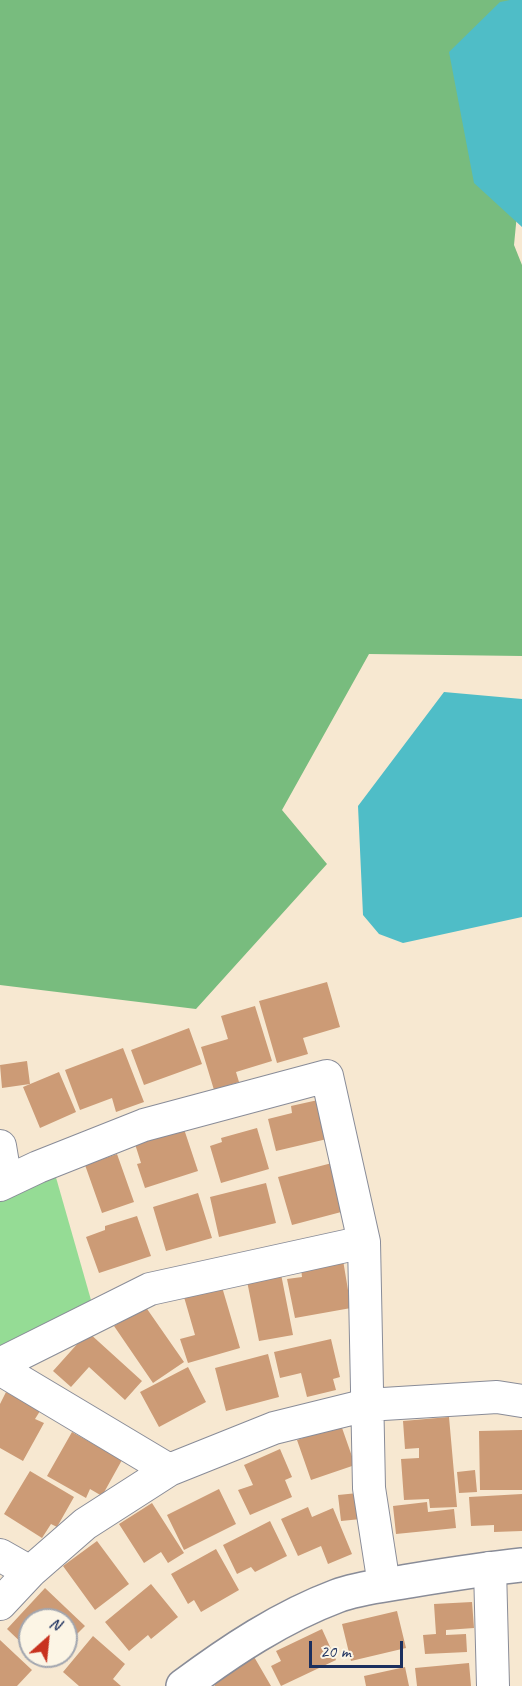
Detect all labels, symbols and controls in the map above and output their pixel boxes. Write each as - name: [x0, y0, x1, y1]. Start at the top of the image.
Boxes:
- north arrow: [18, 1608, 78, 1668]
- text: N: [46, 1613, 64, 1635]
- scale bar: [312, 1629, 406, 1667]
- text: 20 m: [320, 1640, 351, 1662]

